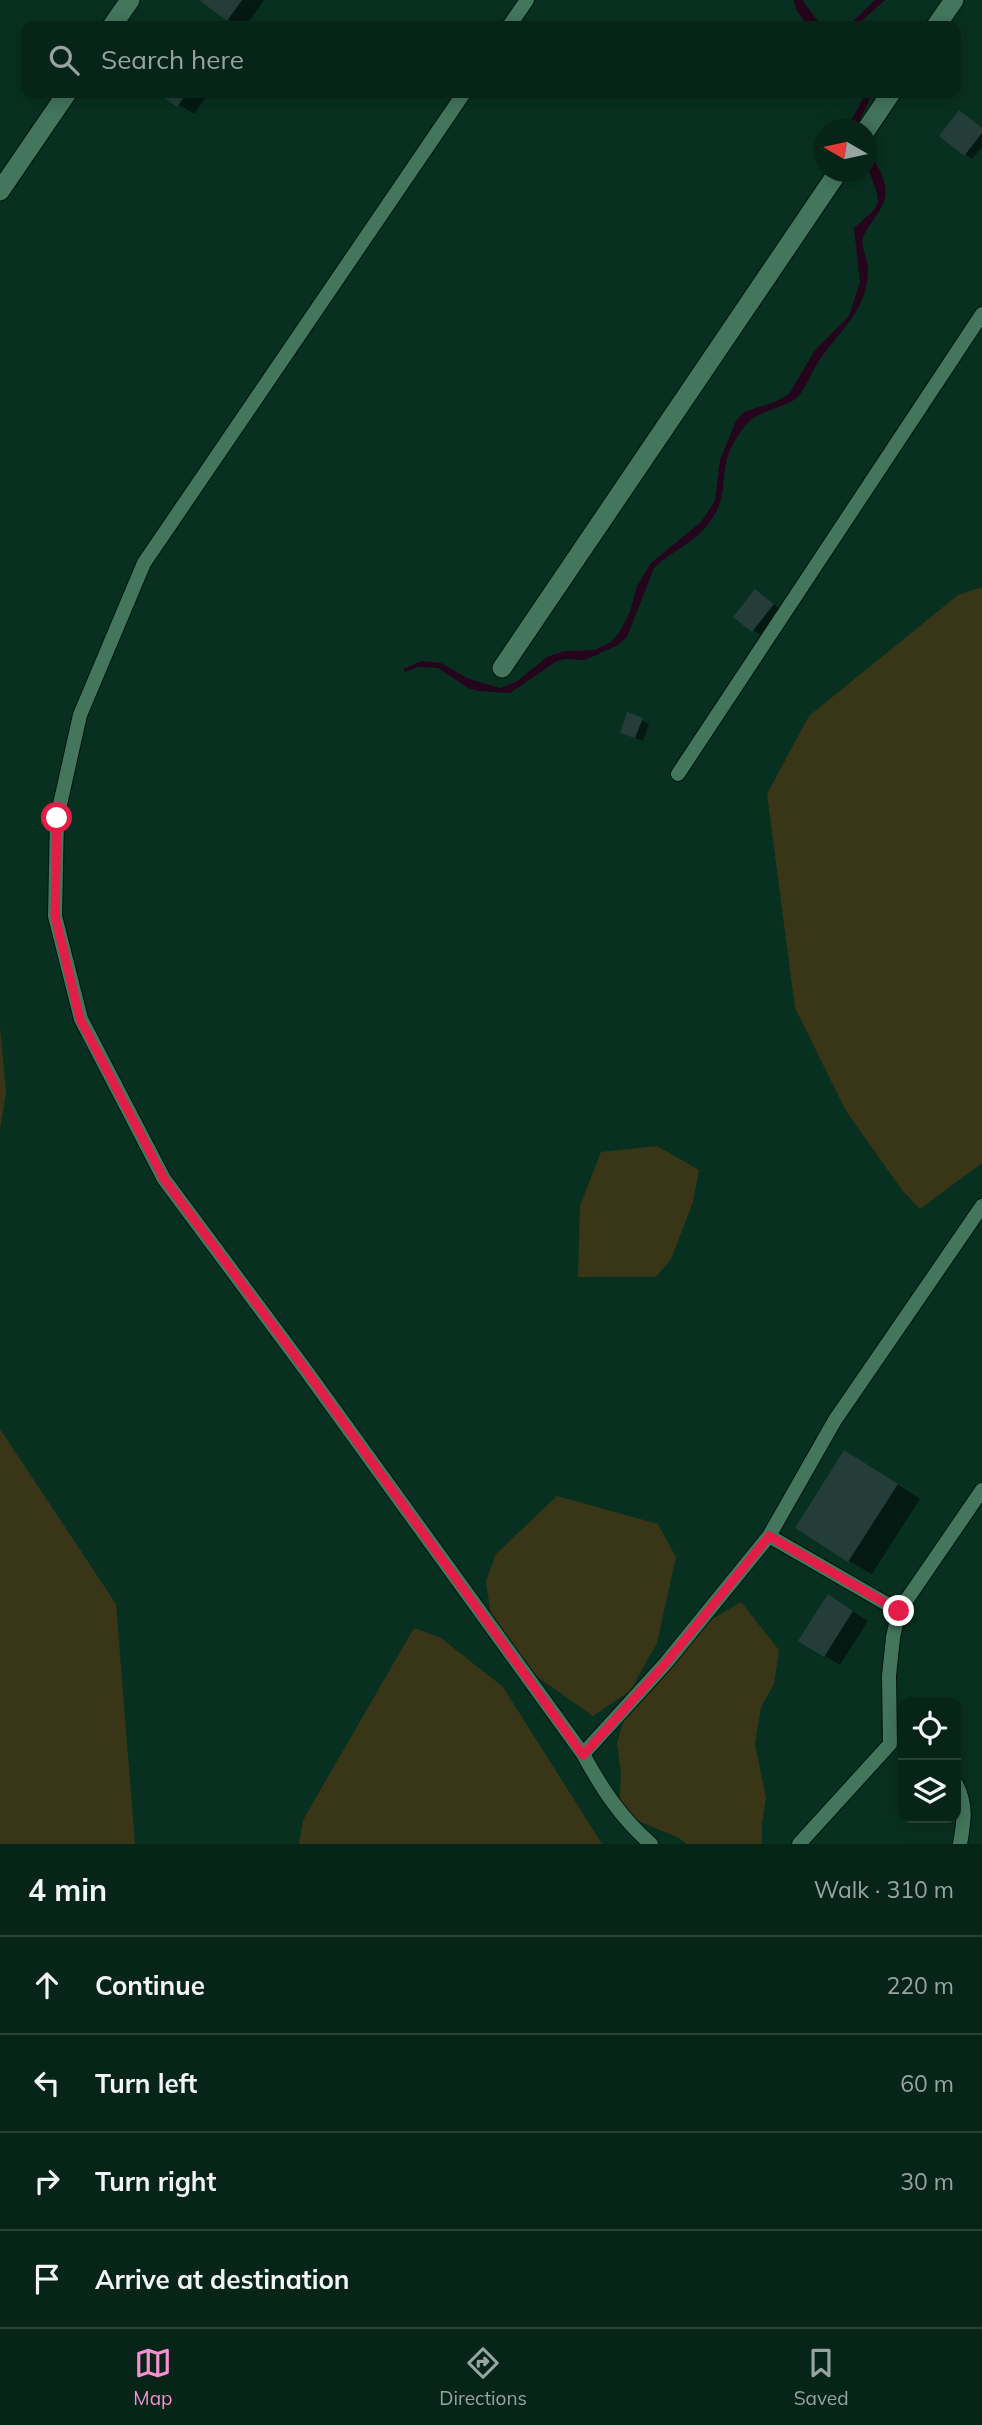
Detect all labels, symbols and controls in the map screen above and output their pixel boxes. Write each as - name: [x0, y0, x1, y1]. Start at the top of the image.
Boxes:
- search box: [21, 21, 961, 98]
- icon: search: [45, 41, 83, 79]
- text: Search here: [101, 43, 244, 76]
- north arrow: [814, 119, 877, 182]
- route start: [41, 802, 72, 833]
- route end: [883, 1595, 914, 1626]
- map controls: [898, 1697, 961, 1823]
- button: locate: [898, 1697, 961, 1760]
- button: layers: [898, 1760, 961, 1823]
- text: 4 min: [28, 1871, 107, 1909]
- text: Walk · 310 m: [814, 1875, 954, 1904]
- icon: ahead: [28, 1966, 66, 2004]
- text: Continue: [95, 1969, 205, 2002]
- text: 220 m: [886, 1971, 954, 2000]
- icon: left: [28, 2064, 66, 2102]
- text: Turn left: [95, 2067, 197, 2100]
- text: 60 m: [900, 2069, 954, 2098]
- icon: right: [28, 2162, 66, 2200]
- text: Turn right: [95, 2165, 216, 2198]
- text: 30 m: [900, 2167, 954, 2196]
- icon: arrive: [28, 2260, 66, 2298]
- text: Arrive at destination: [95, 2263, 350, 2296]
- tab: Map: [133, 2344, 172, 2410]
- tab: Directions: [439, 2344, 527, 2410]
- tab: Saved: [794, 2344, 849, 2410]

